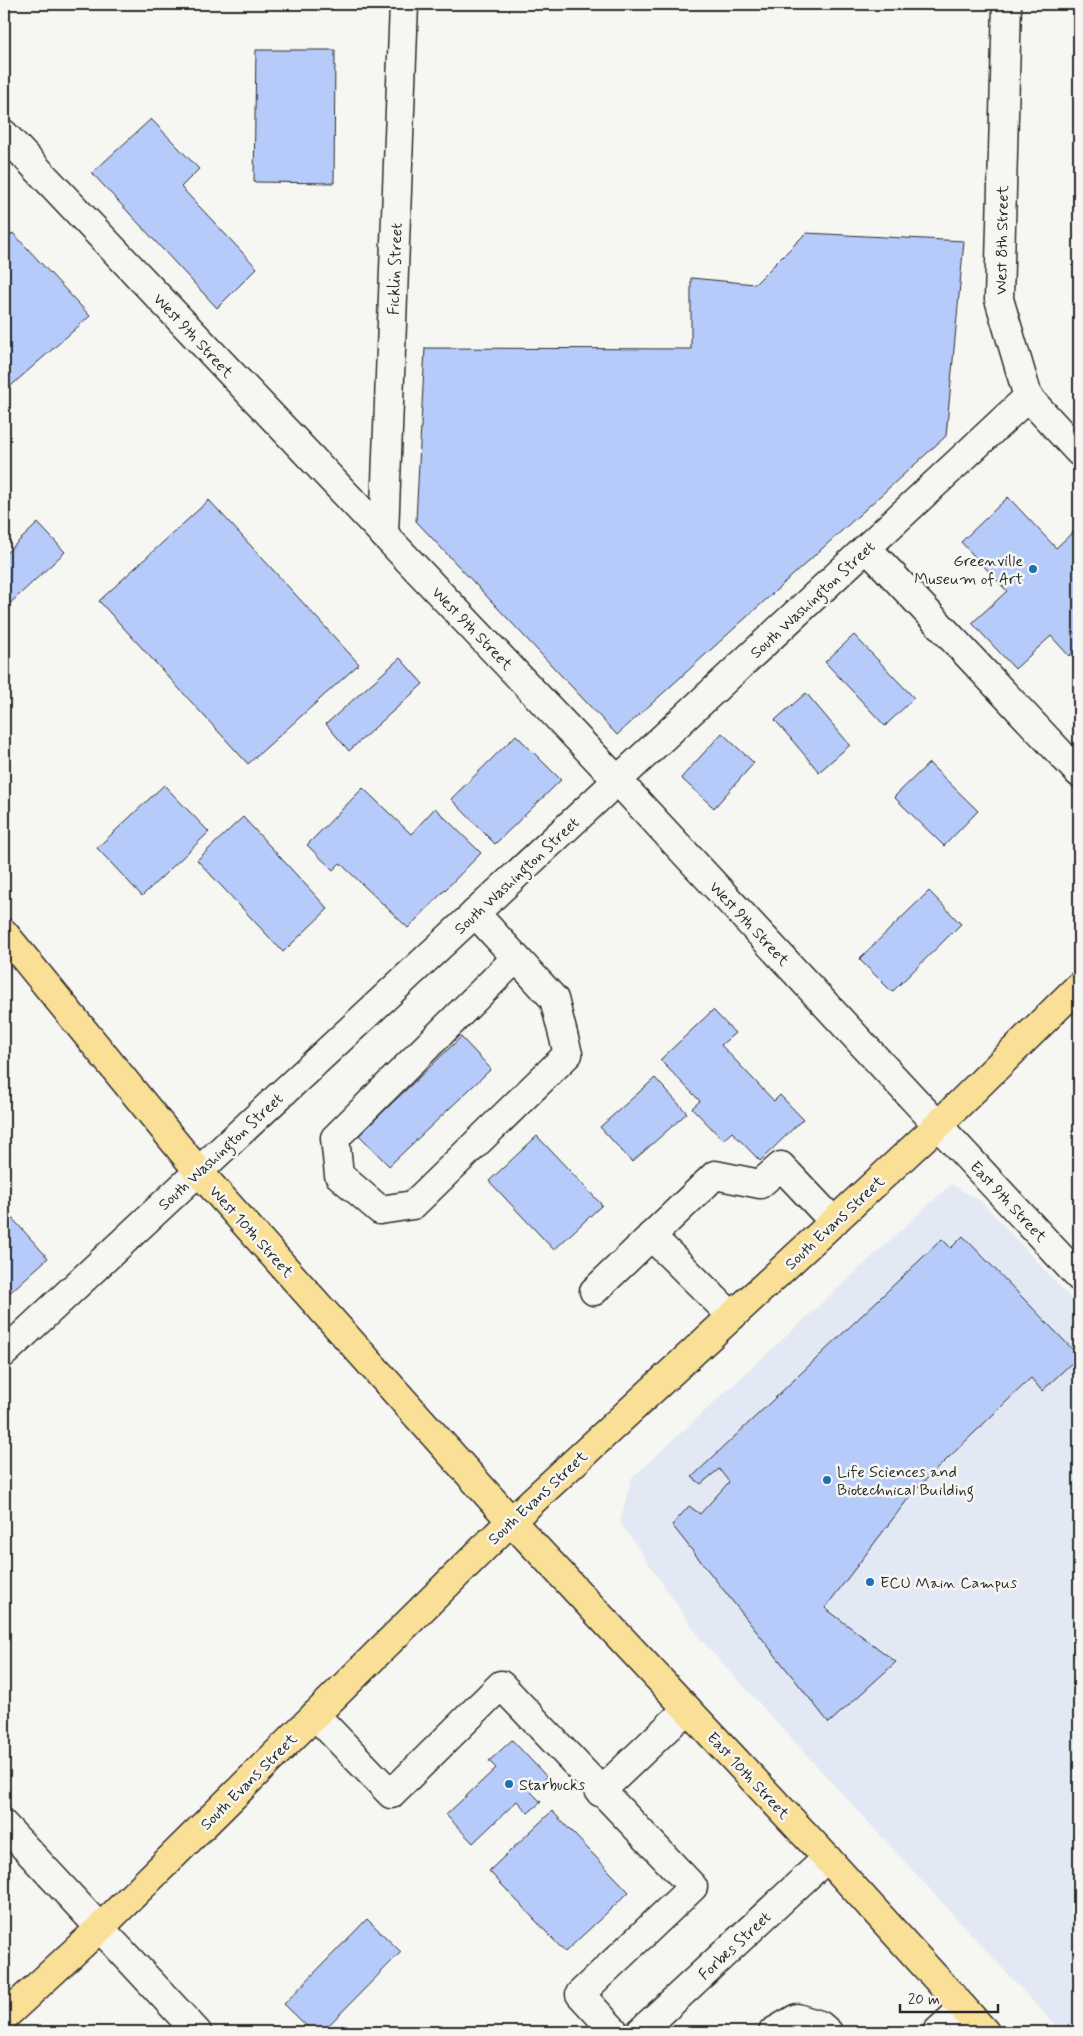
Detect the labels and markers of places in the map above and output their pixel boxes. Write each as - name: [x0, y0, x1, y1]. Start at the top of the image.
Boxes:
- place label: Greenville Museum of Art: [914, 551, 1023, 590]
- marker: Greenville Museum of Art: [1027, 563, 1039, 575]
- place label: Life Sciences and Biotechnical Building: [837, 1462, 974, 1502]
- marker: Life Sciences and Biotechnical Building: [821, 1474, 833, 1486]
- place label: ECU Main Campus: [880, 1573, 1017, 1594]
- marker: ECU Main Campus: [864, 1576, 876, 1588]
- place label: Starbucks: [519, 1775, 585, 1796]
- marker: Starbucks: [503, 1778, 515, 1790]

